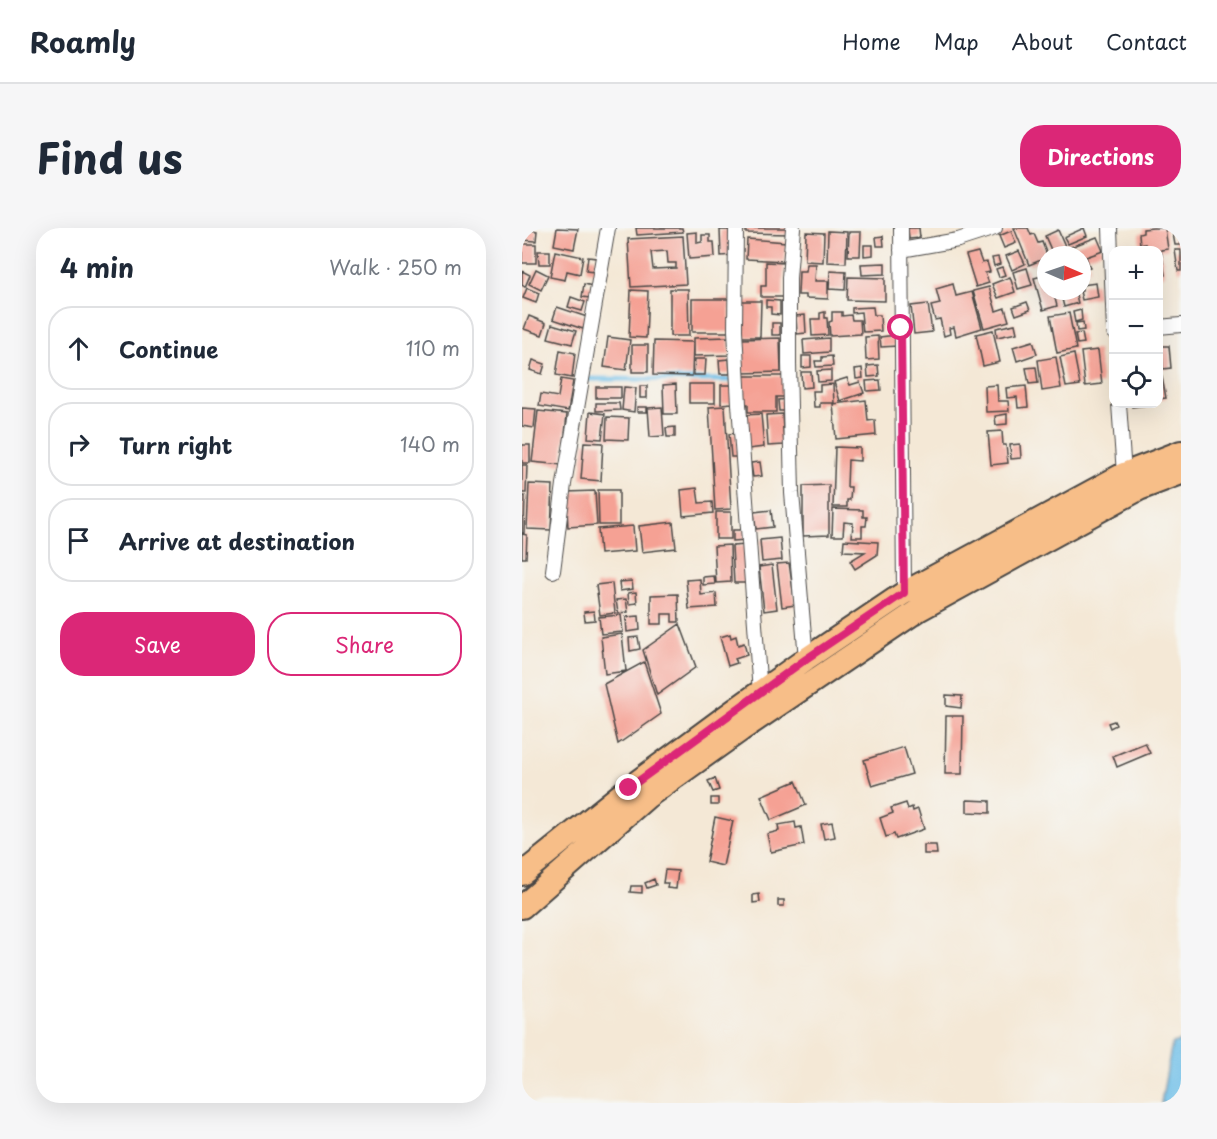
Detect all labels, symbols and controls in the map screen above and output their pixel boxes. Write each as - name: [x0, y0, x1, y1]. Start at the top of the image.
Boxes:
- text: Roamly: [30, 20, 136, 63]
- text: Home: [842, 25, 901, 57]
- text: Map: [934, 25, 979, 57]
- text: About: [1012, 25, 1073, 57]
- text: Contact: [1106, 25, 1187, 57]
- text: Find us: [36, 125, 183, 188]
- button: Directions: [1020, 125, 1181, 187]
- north arrow: [1037, 246, 1091, 300]
- map controls: [1109, 246, 1163, 408]
- button: +: [1109, 246, 1163, 300]
- text: 4 min: [60, 248, 134, 287]
- text: Walk · 250 m: [329, 252, 462, 282]
- button: −: [1109, 300, 1163, 354]
- route start: [887, 314, 913, 340]
- icon: ahead: [62, 332, 95, 365]
- text: Continue: [119, 332, 218, 365]
- text: 110 m: [406, 333, 460, 363]
- button: locate: [1109, 354, 1163, 408]
- icon: right: [62, 428, 95, 461]
- text: Turn right: [119, 428, 232, 461]
- text: 140 m: [400, 429, 460, 459]
- icon: arrive: [62, 524, 95, 557]
- text: Arrive at destination: [119, 524, 355, 557]
- button: Save: [60, 612, 255, 676]
- button: Share: [267, 612, 462, 676]
- route end: [615, 774, 641, 800]

